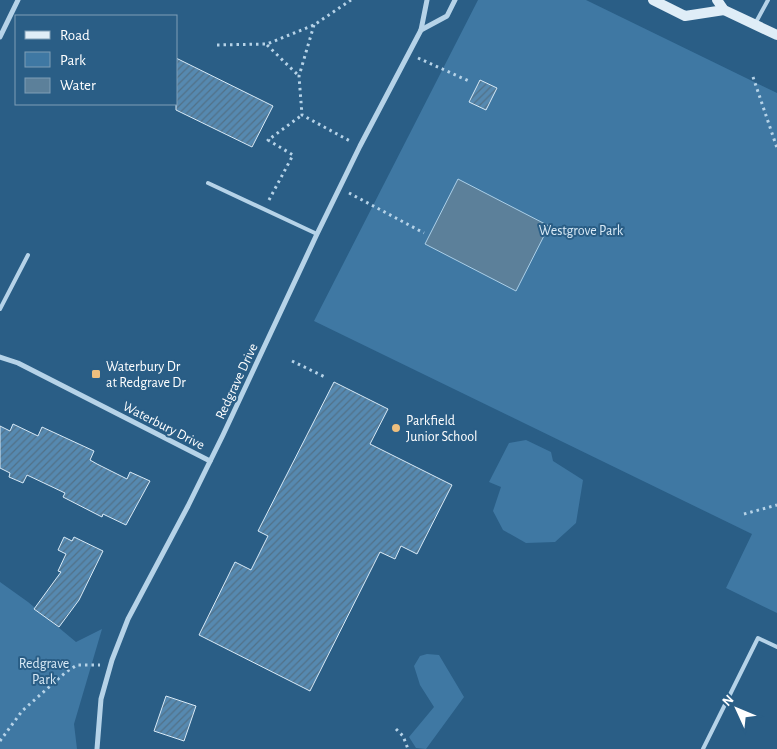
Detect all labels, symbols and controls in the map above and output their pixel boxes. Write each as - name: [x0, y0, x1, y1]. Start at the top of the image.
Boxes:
- legend: [15, 15, 178, 105]
- text: Road: [60, 28, 90, 43]
- text: Park: [60, 53, 86, 68]
- text: Water: [60, 78, 96, 93]
- park label: Westgrove Park: [539, 224, 624, 238]
- street label: Redgrave Drive: [213, 341, 261, 422]
- place label: Waterbury Dr at Redgrave Dr: [106, 360, 186, 390]
- marker: Waterbury Dr at Redgrave Dr: [90, 368, 102, 380]
- street label: Waterbury Drive: [120, 399, 207, 453]
- place label: Parkfield Junior School: [406, 414, 478, 444]
- marker: Parkfield Junior School: [390, 422, 402, 434]
- park label: Redgrave Park: [19, 657, 69, 687]
- north arrow: [712, 684, 762, 734]
- text: N: [720, 692, 737, 709]

